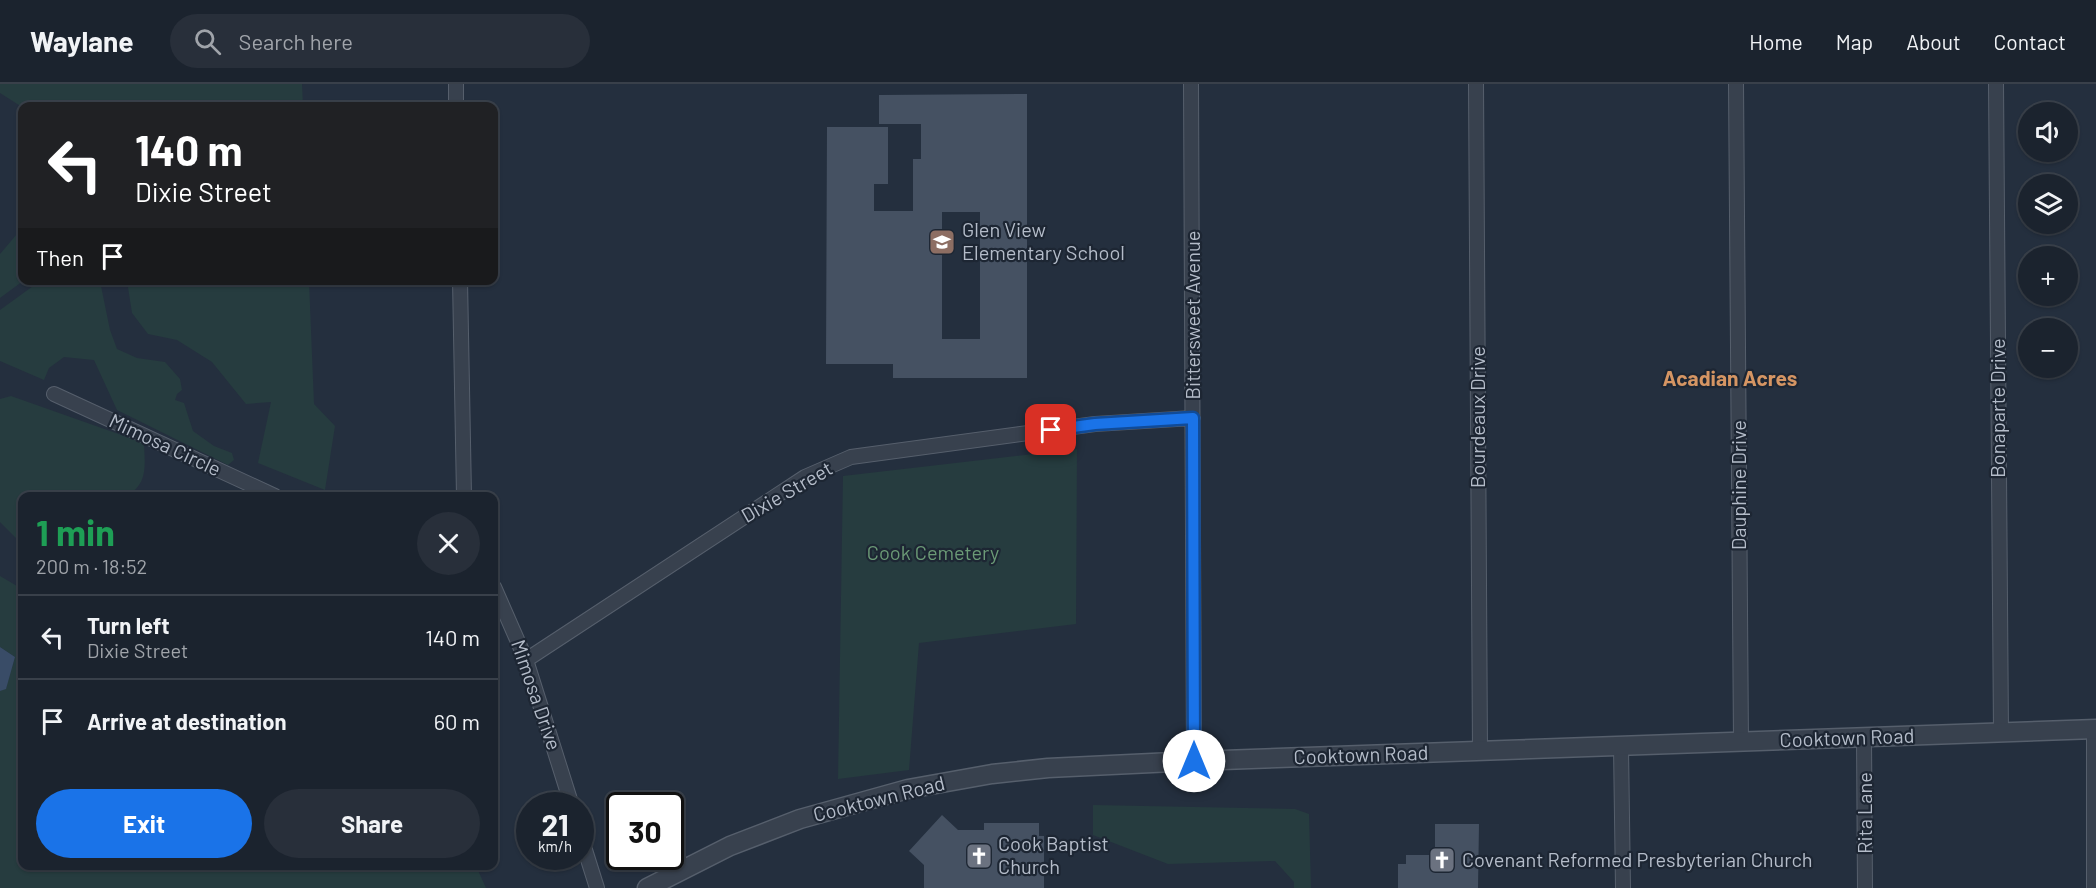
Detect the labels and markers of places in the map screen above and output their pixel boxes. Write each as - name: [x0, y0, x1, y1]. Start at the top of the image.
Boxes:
- place label: Glen View Elementary School: [962, 217, 1125, 264]
- school or university icon: Glen View Elementary School: [927, 227, 957, 257]
- pin: [1025, 404, 1076, 455]
- place label: Cook Baptist Church: [998, 831, 1109, 878]
- church icon: Cook Baptist Church: [964, 841, 994, 871]
- church icon: Covenant Reformed Presbyterian Church: [1427, 845, 1457, 875]
- place label: Covenant Reformed Presbyterian Church: [1462, 847, 1813, 871]

